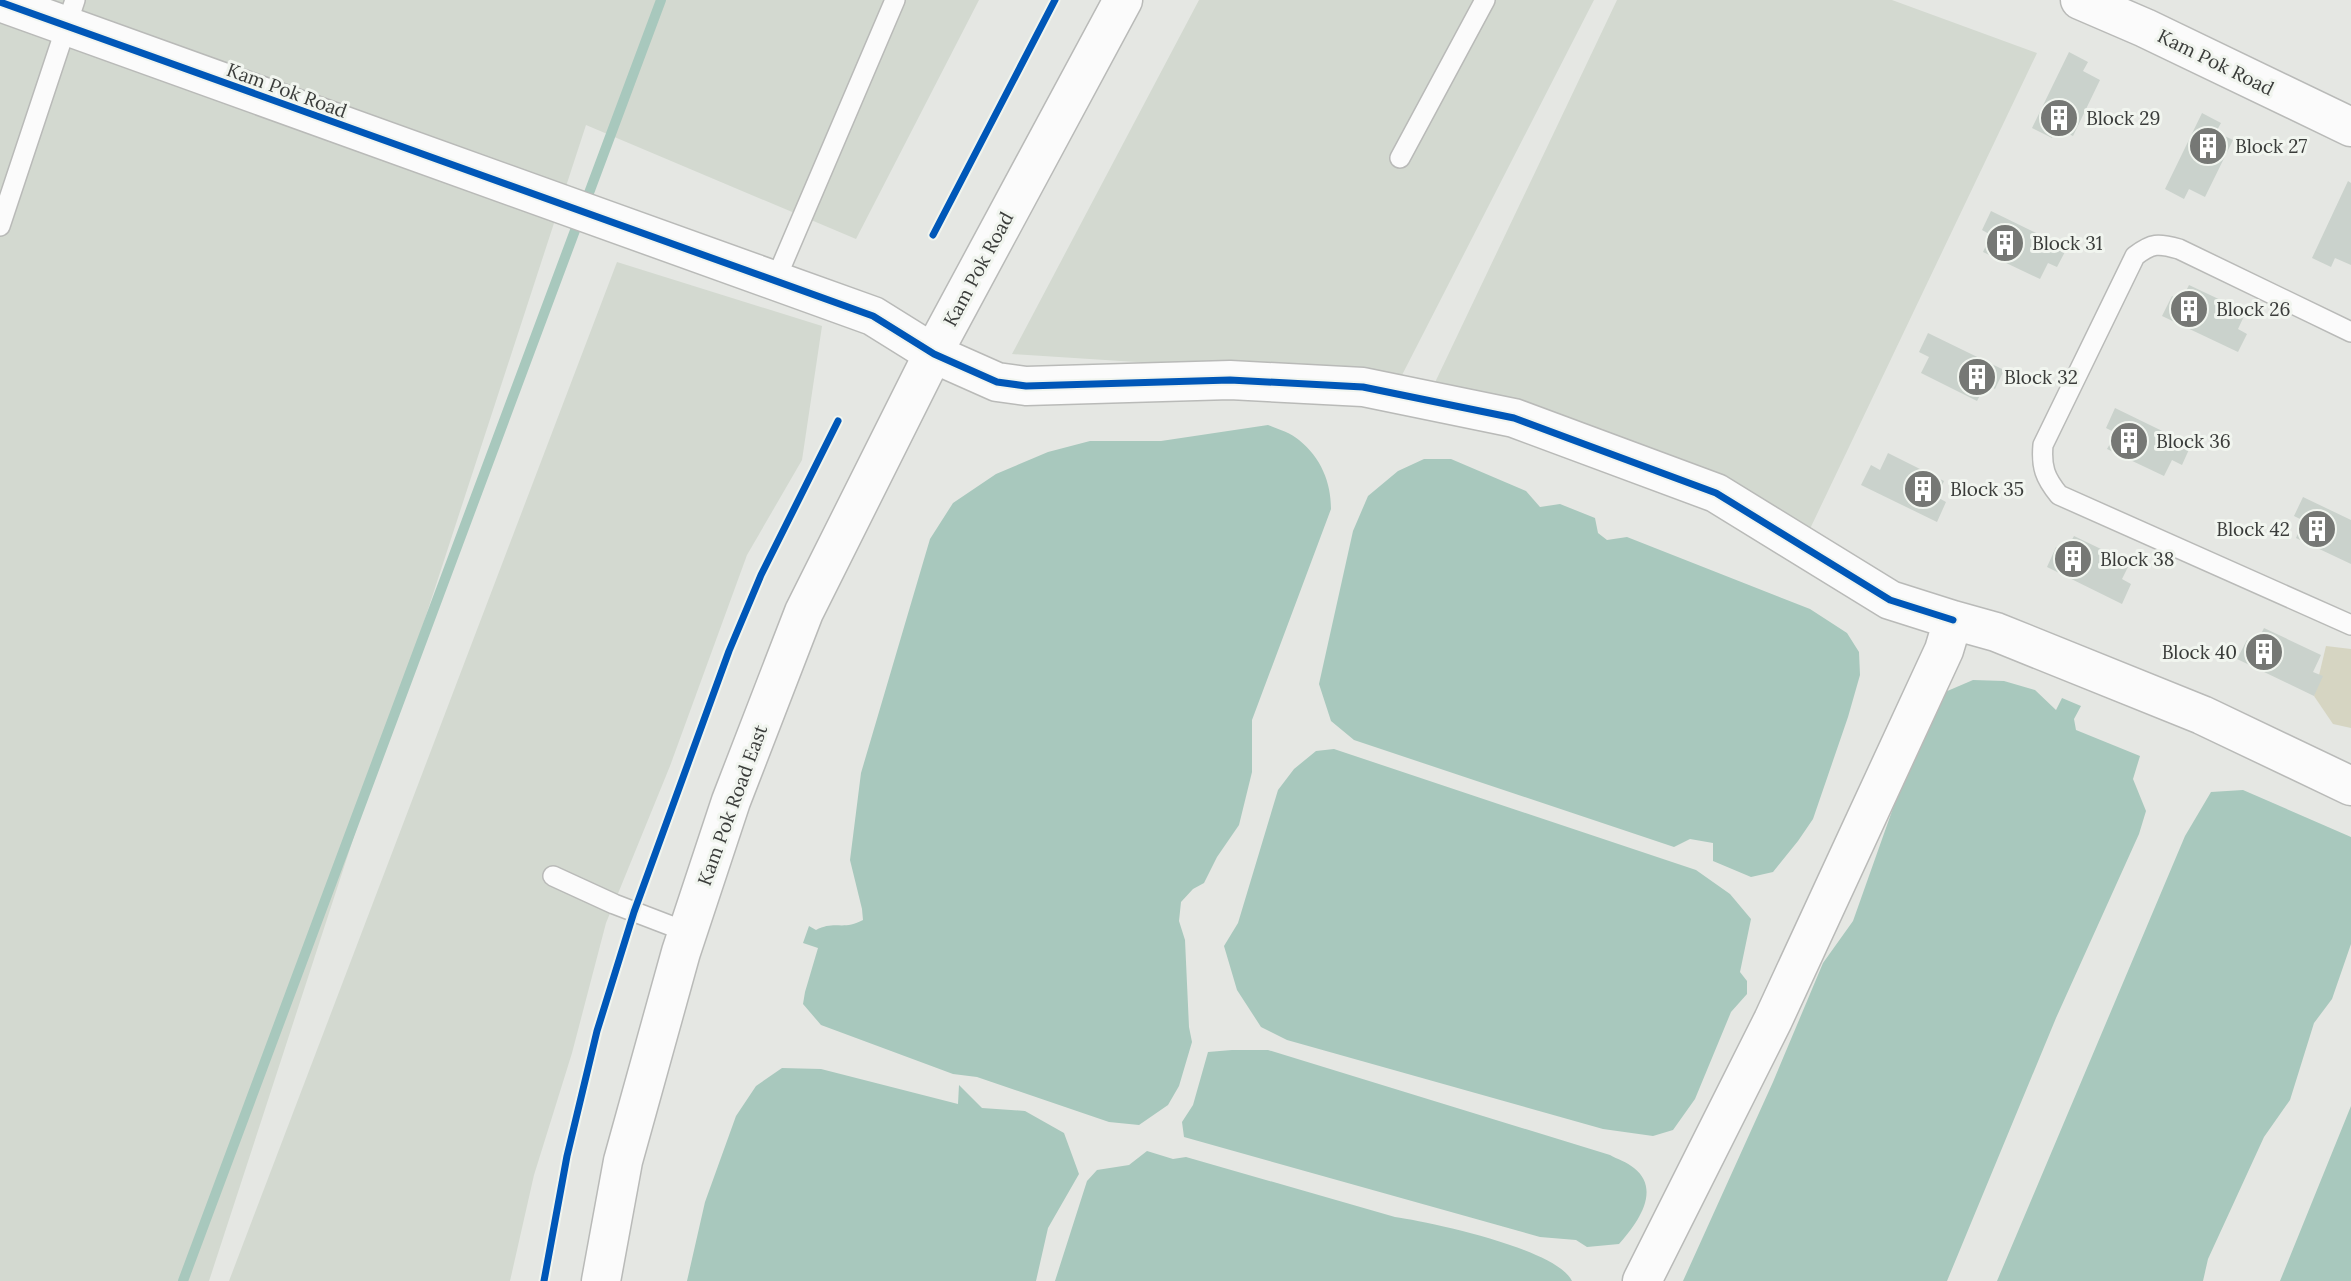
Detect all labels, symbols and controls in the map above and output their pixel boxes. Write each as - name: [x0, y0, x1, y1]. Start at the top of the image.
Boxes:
- street label: Kam Pok Road: [2154, 23, 2278, 101]
- street label: Kam Pok Road: [223, 57, 351, 123]
- building icon: Block 29: [2038, 97, 2080, 139]
- place label: Block 29: [2086, 106, 2160, 130]
- building icon: Block 27: [2187, 125, 2229, 167]
- place label: Block 27: [2235, 134, 2307, 158]
- street label: Kam Pok Road: [938, 208, 1018, 330]
- building icon: Block 31: [1984, 222, 2026, 264]
- place label: Block 31: [2032, 231, 2103, 255]
- building icon: Block 26: [2168, 288, 2210, 330]
- place label: Block 26: [2216, 297, 2290, 321]
- building icon: Block 32: [1956, 356, 1998, 398]
- place label: Block 32: [2004, 365, 2078, 389]
- building icon: Block 36: [2108, 420, 2150, 462]
- place label: Block 36: [2156, 429, 2231, 453]
- building icon: Block 35: [1902, 468, 1944, 510]
- place label: Block 35: [1950, 477, 2024, 501]
- building icon: Block 42: [2296, 508, 2338, 550]
- place label: Block 42: [2216, 517, 2290, 541]
- building icon: Block 38: [2052, 538, 2094, 580]
- place label: Block 38: [2100, 547, 2175, 571]
- building icon: Block 40: [2243, 631, 2285, 673]
- place label: Block 40: [2162, 640, 2237, 664]
- street label: Kam Pok Road East: [692, 721, 772, 889]

